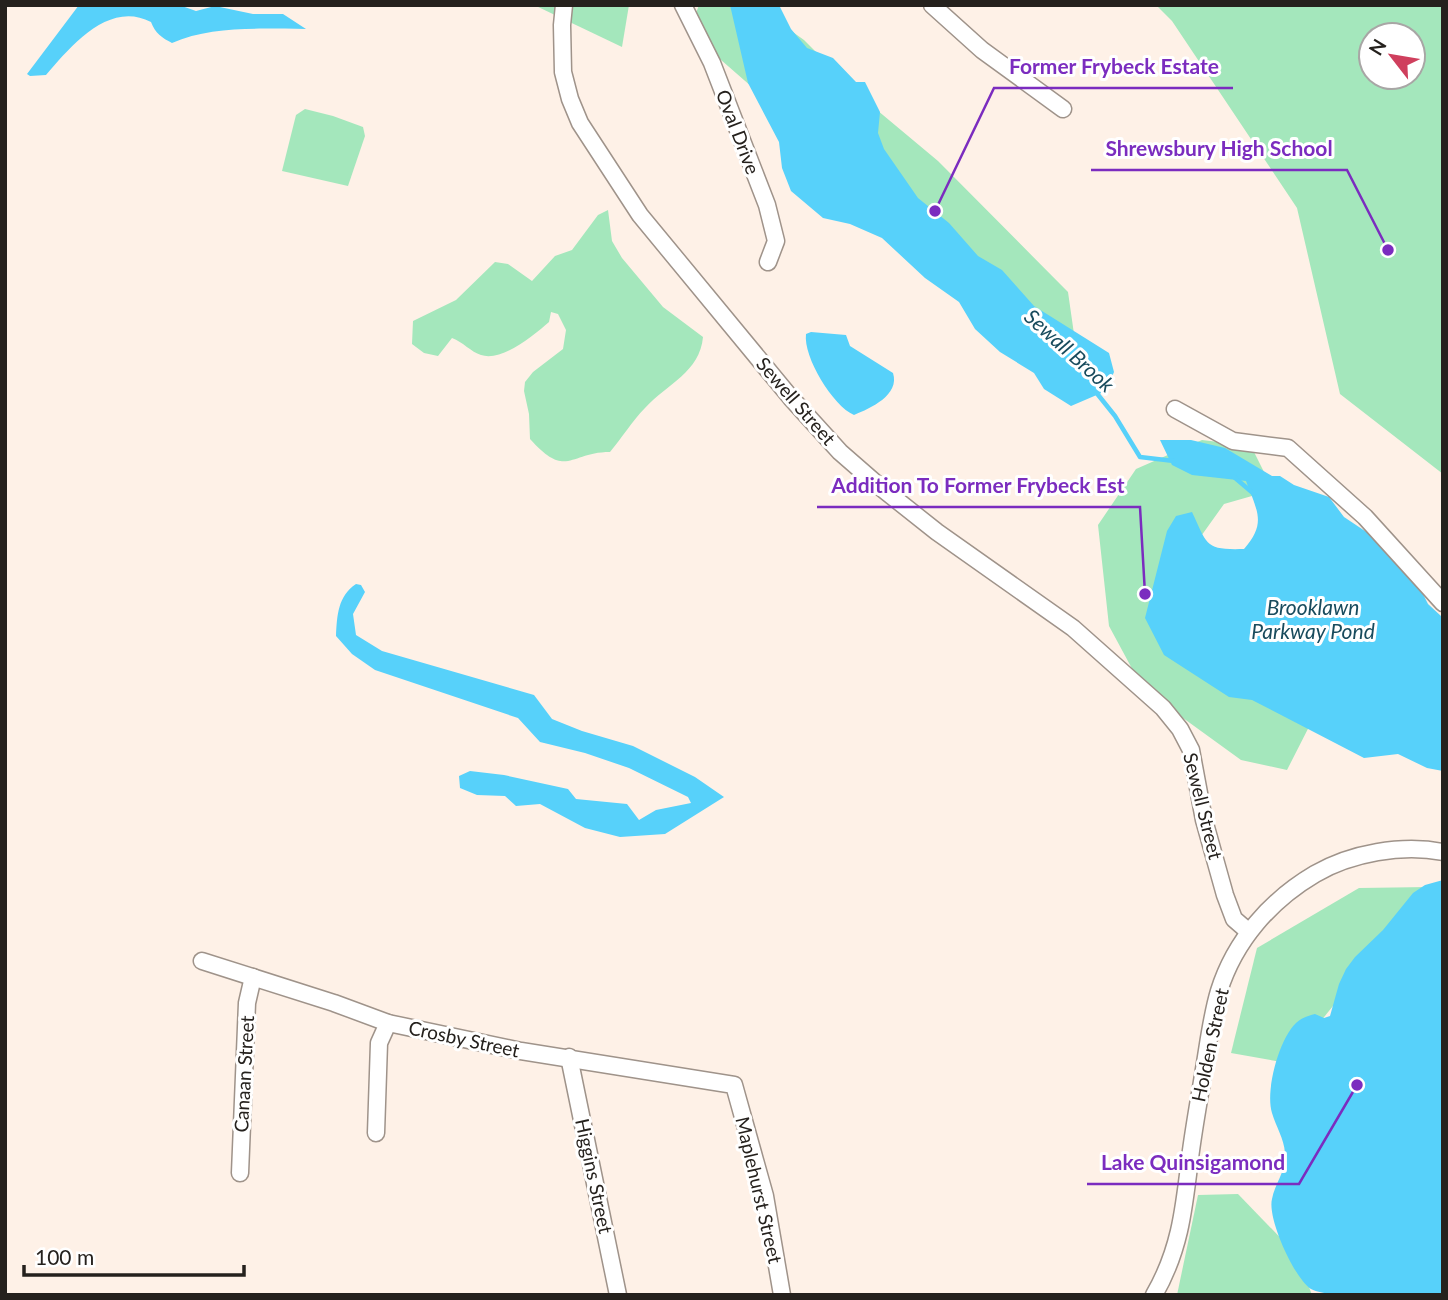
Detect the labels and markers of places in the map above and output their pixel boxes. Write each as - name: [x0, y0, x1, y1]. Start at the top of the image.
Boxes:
- callout: Former Frybeck Estate: [994, 46, 1233, 88]
- callout: Shrewsbury High School: [1091, 128, 1347, 170]
- callout: Addition To Former Frybeck Est: [817, 465, 1140, 507]
- callout: Lake Quinsigamond: [1087, 1142, 1299, 1184]

